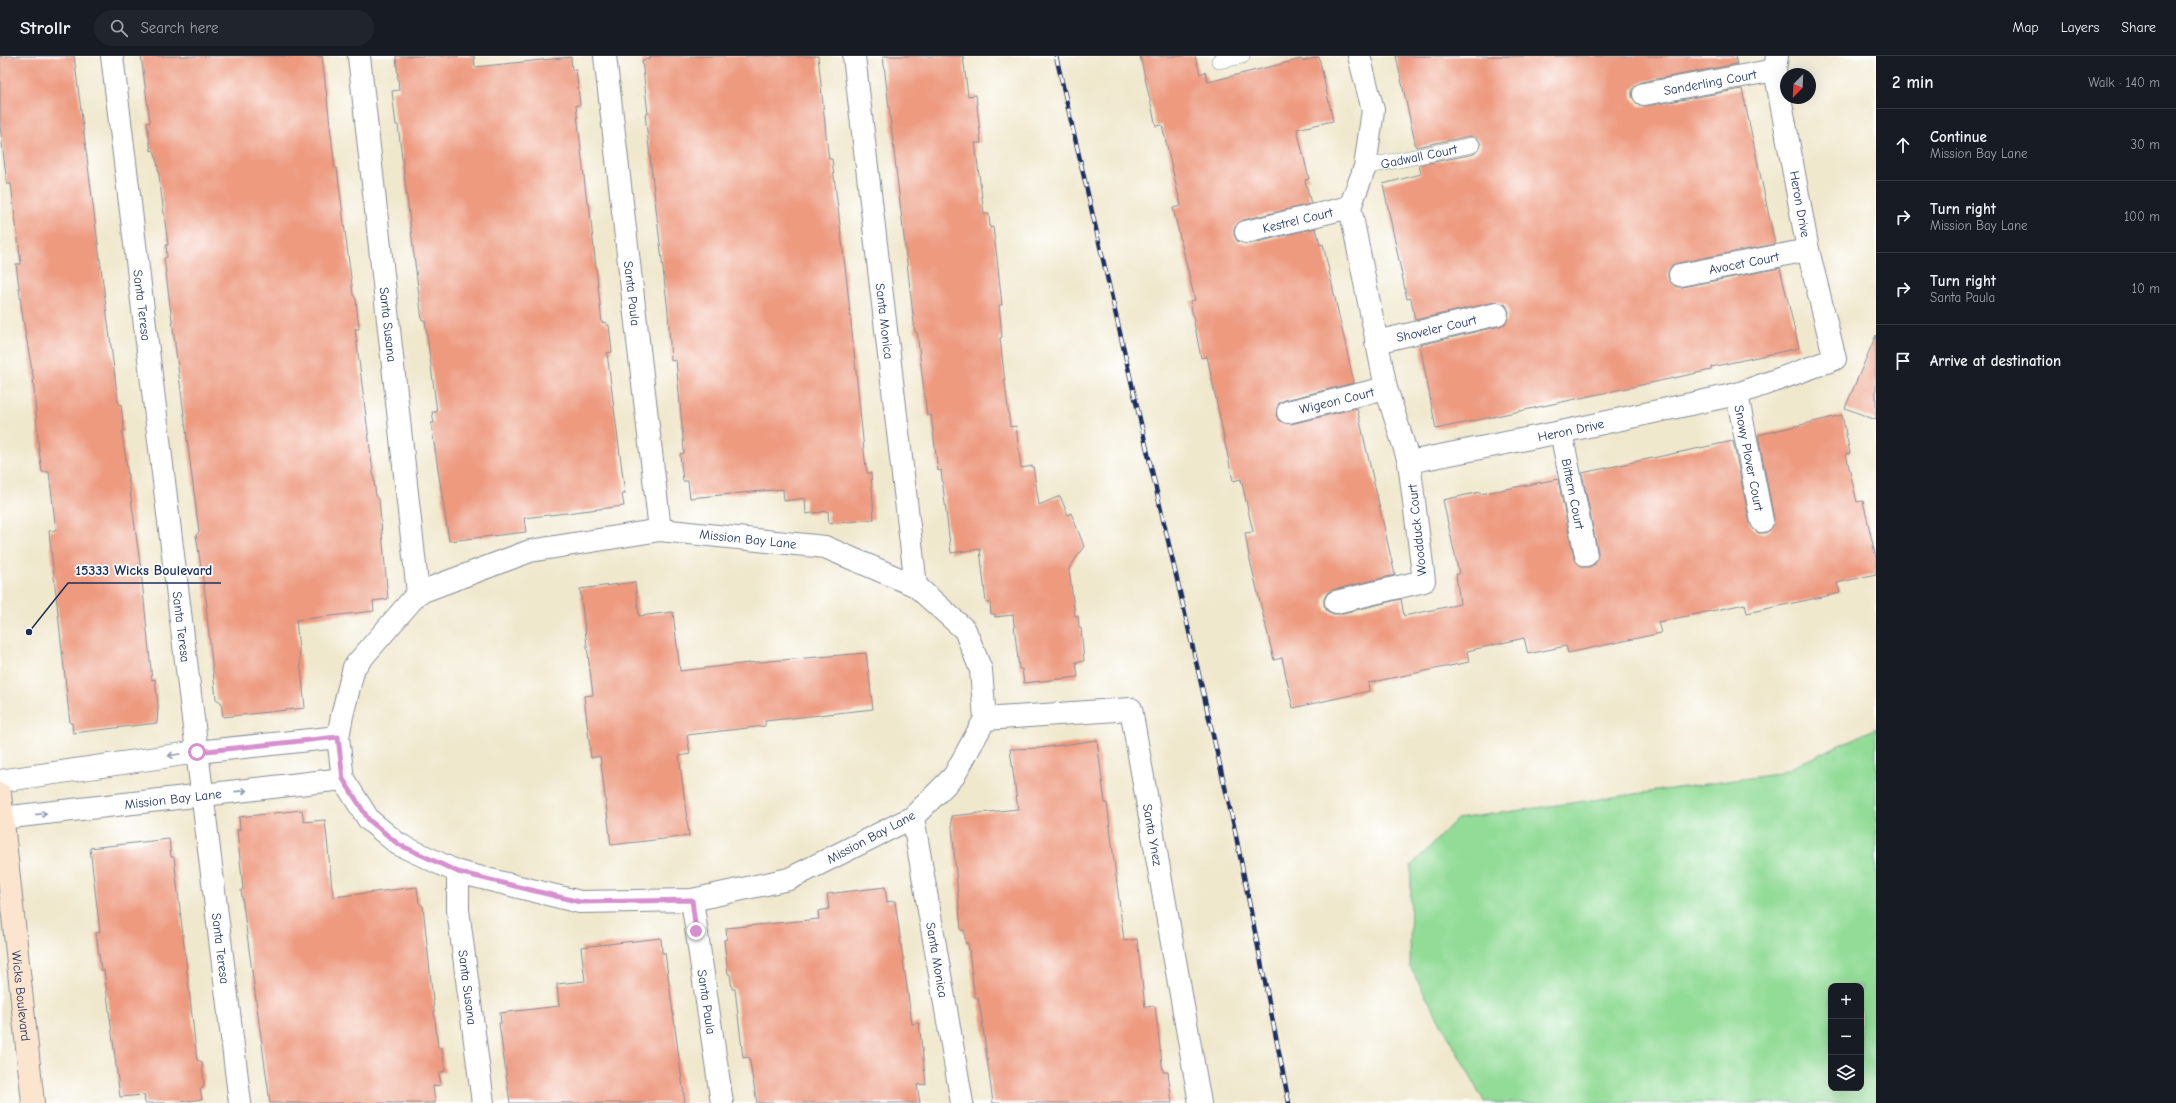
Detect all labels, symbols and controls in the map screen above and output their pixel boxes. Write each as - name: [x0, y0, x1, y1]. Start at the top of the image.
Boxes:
- search box: [94, 10, 374, 46]
- text: Strollr: [20, 17, 70, 39]
- icon: search: [108, 17, 130, 39]
- text: Search here: [140, 19, 219, 37]
- text: Map: [2012, 19, 2039, 36]
- text: Layers: [2061, 19, 2099, 36]
- text: Share: [2121, 19, 2156, 36]
- street label: Sanderling Court: [1662, 66, 1759, 98]
- north arrow: [1780, 68, 1816, 104]
- text: 2 min: [1892, 73, 1933, 92]
- text: Walk · 140 m: [2088, 75, 2160, 90]
- text: Continue: [1930, 128, 1987, 146]
- icon: ahead: [1892, 134, 1914, 156]
- text: 30 m: [2130, 137, 2160, 152]
- street label: Gadwall Court: [1379, 140, 1460, 171]
- text: Mission Bay Lane: [1930, 146, 2028, 161]
- street label: Heron Drive: [1787, 170, 1813, 239]
- text: Turn right: [1930, 200, 1996, 218]
- street label: Kestrel Court: [1261, 204, 1336, 235]
- icon: right: [1892, 206, 1914, 228]
- text: 100 m: [2124, 209, 2160, 224]
- text: Mission Bay Lane: [1930, 218, 2028, 233]
- street label: Avocet Court: [1708, 248, 1781, 277]
- street label: Santa Paula: [621, 260, 644, 327]
- street label: Santa Teresa: [131, 269, 154, 341]
- text: Turn right: [1930, 272, 1996, 290]
- icon: right: [1892, 278, 1914, 300]
- text: 10 m: [2132, 281, 2160, 296]
- street label: Santa Monica: [873, 282, 897, 360]
- street label: Santa Susana: [377, 286, 400, 363]
- text: Santa Paula: [1930, 290, 1995, 305]
- street label: Shoveler Court: [1395, 311, 1479, 345]
- icon: arrive: [1892, 350, 1914, 372]
- text: Arrive at destination: [1930, 352, 2061, 370]
- street label: Wigeon Court: [1298, 383, 1377, 416]
- street label: Snowy Plover Court: [1732, 404, 1768, 513]
- street label: Heron Drive: [1536, 415, 1606, 444]
- street label: Bittern Court: [1559, 457, 1588, 532]
- street label: Woodduck Court: [1405, 482, 1429, 577]
- street label: Mission Bay Lane: [699, 526, 798, 552]
- callout: 15333 Wicks Boulevard: [68, 557, 221, 583]
- text: 15333 Wicks Boulevard: [76, 562, 212, 579]
- street label: Santa Teresa: [170, 590, 194, 663]
- route start: [188, 743, 206, 761]
- one-way arrow: [168, 751, 181, 759]
- street label: Mission Bay Lane: [123, 785, 223, 811]
- one-way arrow: [234, 787, 247, 794]
- street label: Santa Ynez: [1140, 803, 1166, 867]
- street label: Mission Bay Lane: [824, 807, 918, 867]
- one-way arrow: [34, 811, 47, 818]
- street label: Santa Teresa: [209, 912, 233, 985]
- street label: Santa Monica: [924, 921, 951, 999]
- route end: [687, 922, 705, 940]
- street label: Santa Susana: [456, 949, 480, 1026]
- street label: Wicks Boulevard: [9, 950, 34, 1042]
- street label: Santa Paula: [695, 969, 719, 1035]
- map controls: [1828, 983, 1864, 1091]
- button: +: [1828, 983, 1864, 1019]
- button: −: [1828, 1019, 1864, 1055]
- button: layers: [1828, 1055, 1864, 1091]

